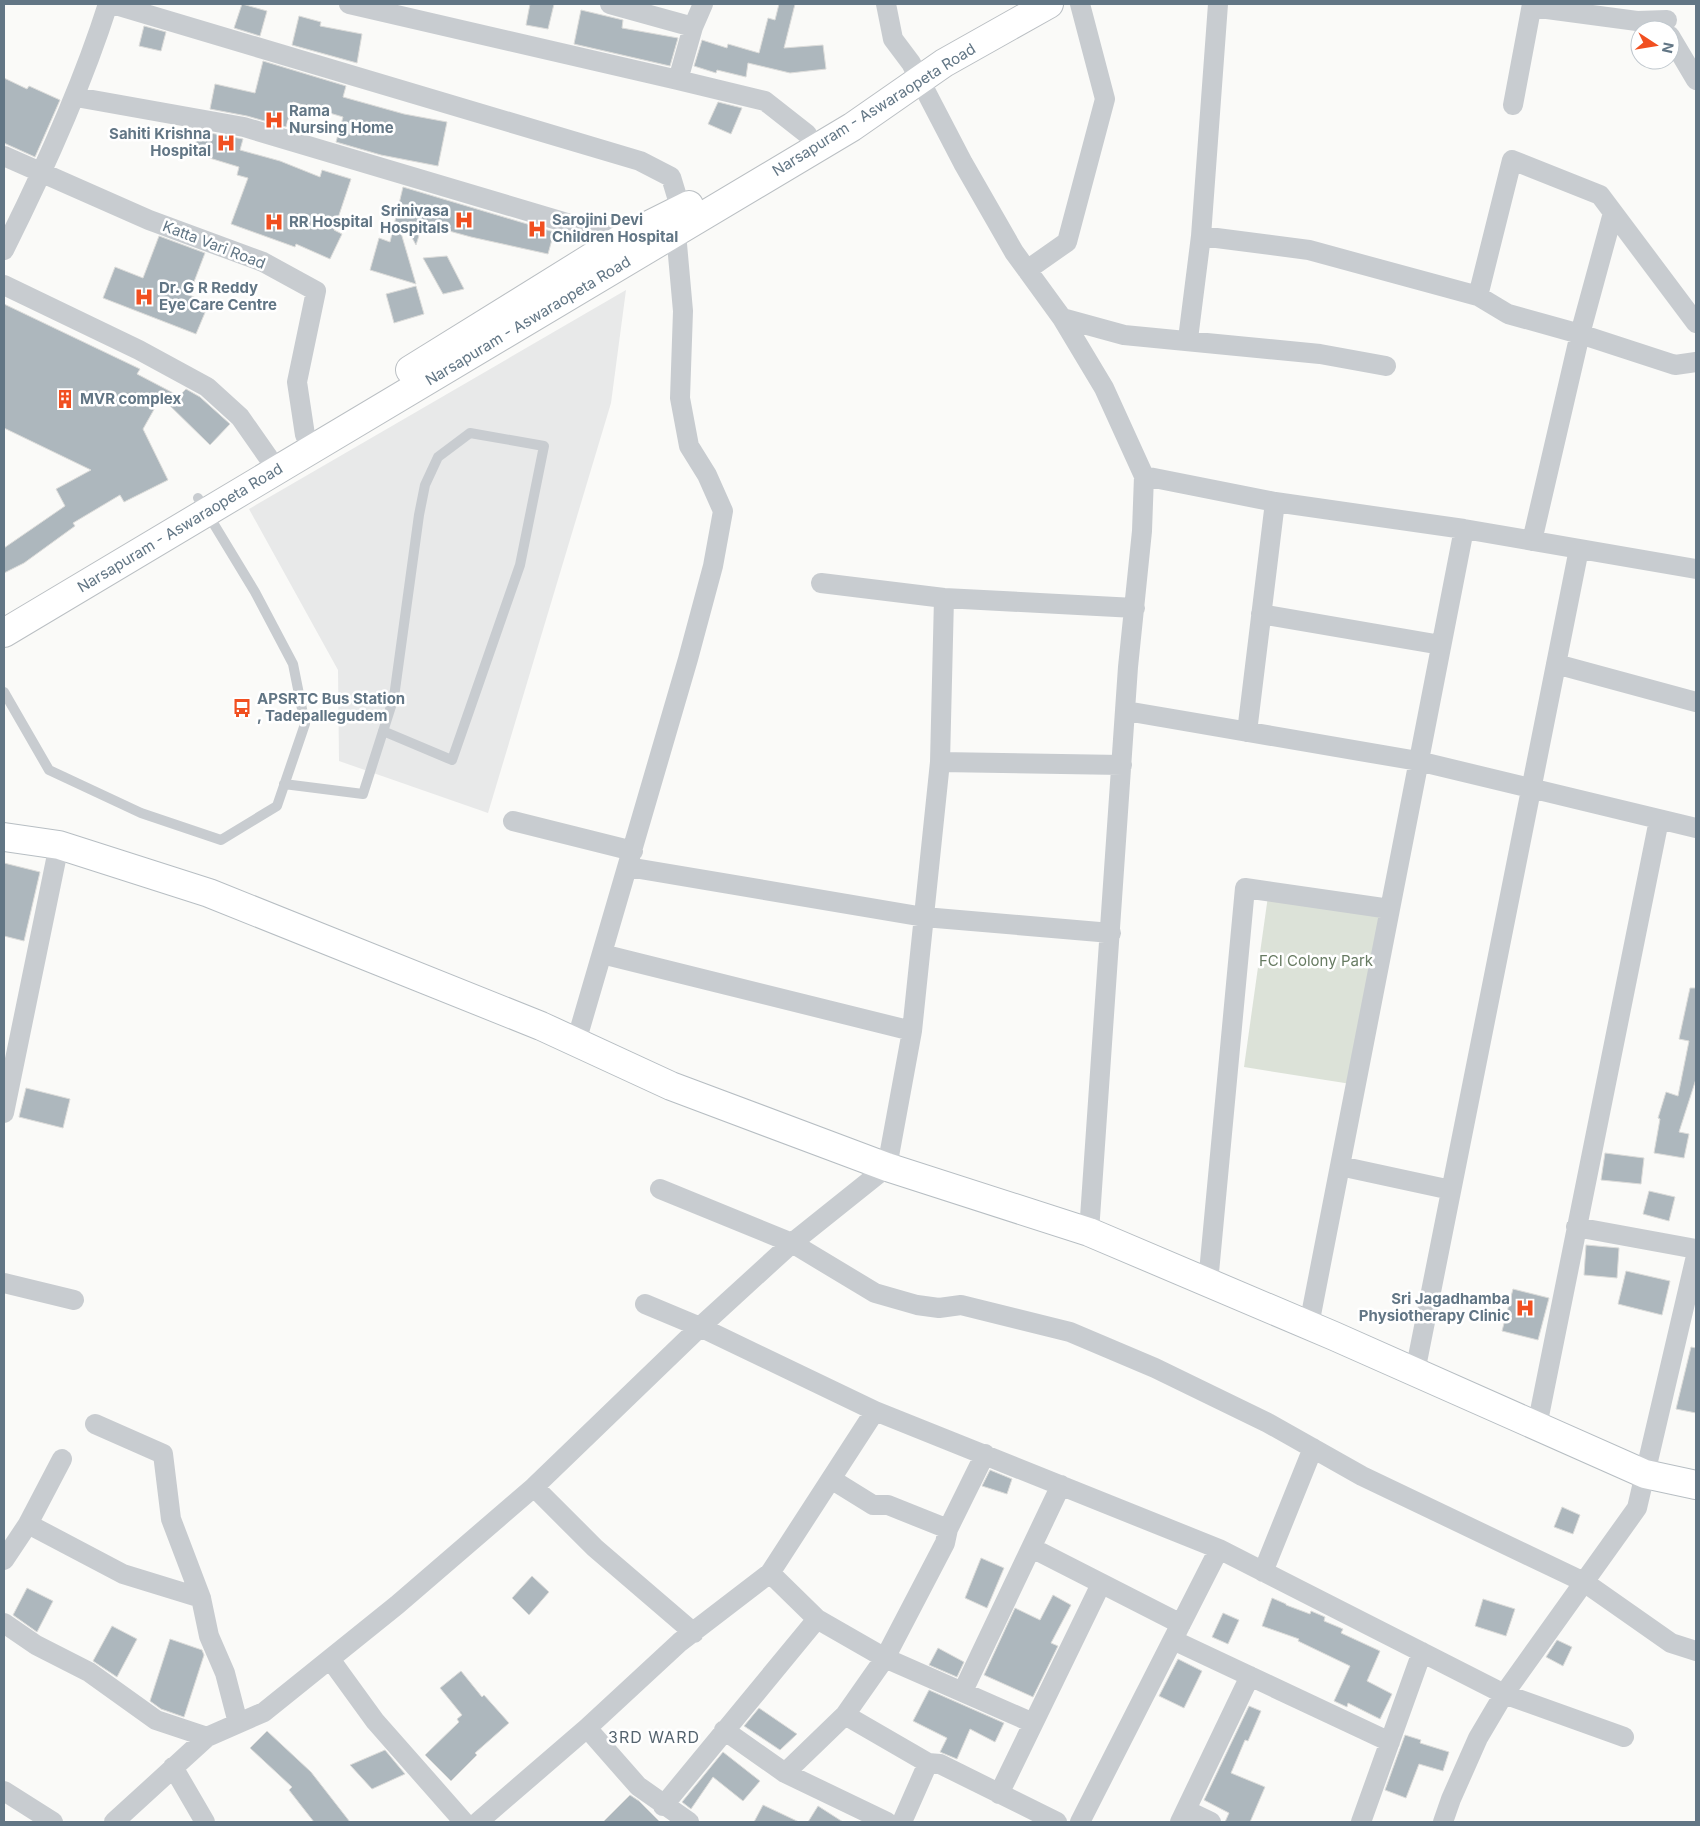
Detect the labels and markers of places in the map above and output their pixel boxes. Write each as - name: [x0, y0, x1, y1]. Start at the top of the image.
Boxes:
- place label: Rama Nursing Home: [289, 101, 394, 137]
- hospital icon: Rama Nursing Home: [263, 109, 285, 131]
- place label: Sahiti Krishna Hospital: [109, 124, 211, 160]
- hospital icon: Sahiti Krishna Hospital: [215, 132, 237, 154]
- place label: Srinivasa Hospitals: [380, 201, 449, 237]
- hospital icon: Srinivasa Hospitals: [453, 209, 475, 231]
- place label: Sarojini Devi Children Hospital: [552, 210, 678, 246]
- hospital icon: RR Hospital: [263, 211, 285, 233]
- place label: RR Hospital: [289, 212, 373, 231]
- hospital icon: Sarojini Devi Children Hospital: [526, 218, 548, 240]
- place label: Dr. G R Reddy Eye Care Centre: [159, 278, 277, 314]
- hospital icon: Dr. G R Reddy Eye Care Centre: [133, 286, 155, 308]
- building icon: MVR complex: [54, 388, 76, 410]
- place label: MVR complex: [80, 389, 181, 408]
- place label: APSRTC Bus Station , Tadepallegudem: [257, 689, 405, 725]
- bus stop icon: APSRTC Bus Station , Tadepallegudem: [231, 697, 253, 719]
- place label: Sri Jagadhamba Physiotherapy Clinic: [1359, 1289, 1510, 1325]
- hospital icon: Sri Jagadhamba Physiotherapy Clinic: [1514, 1297, 1536, 1319]

